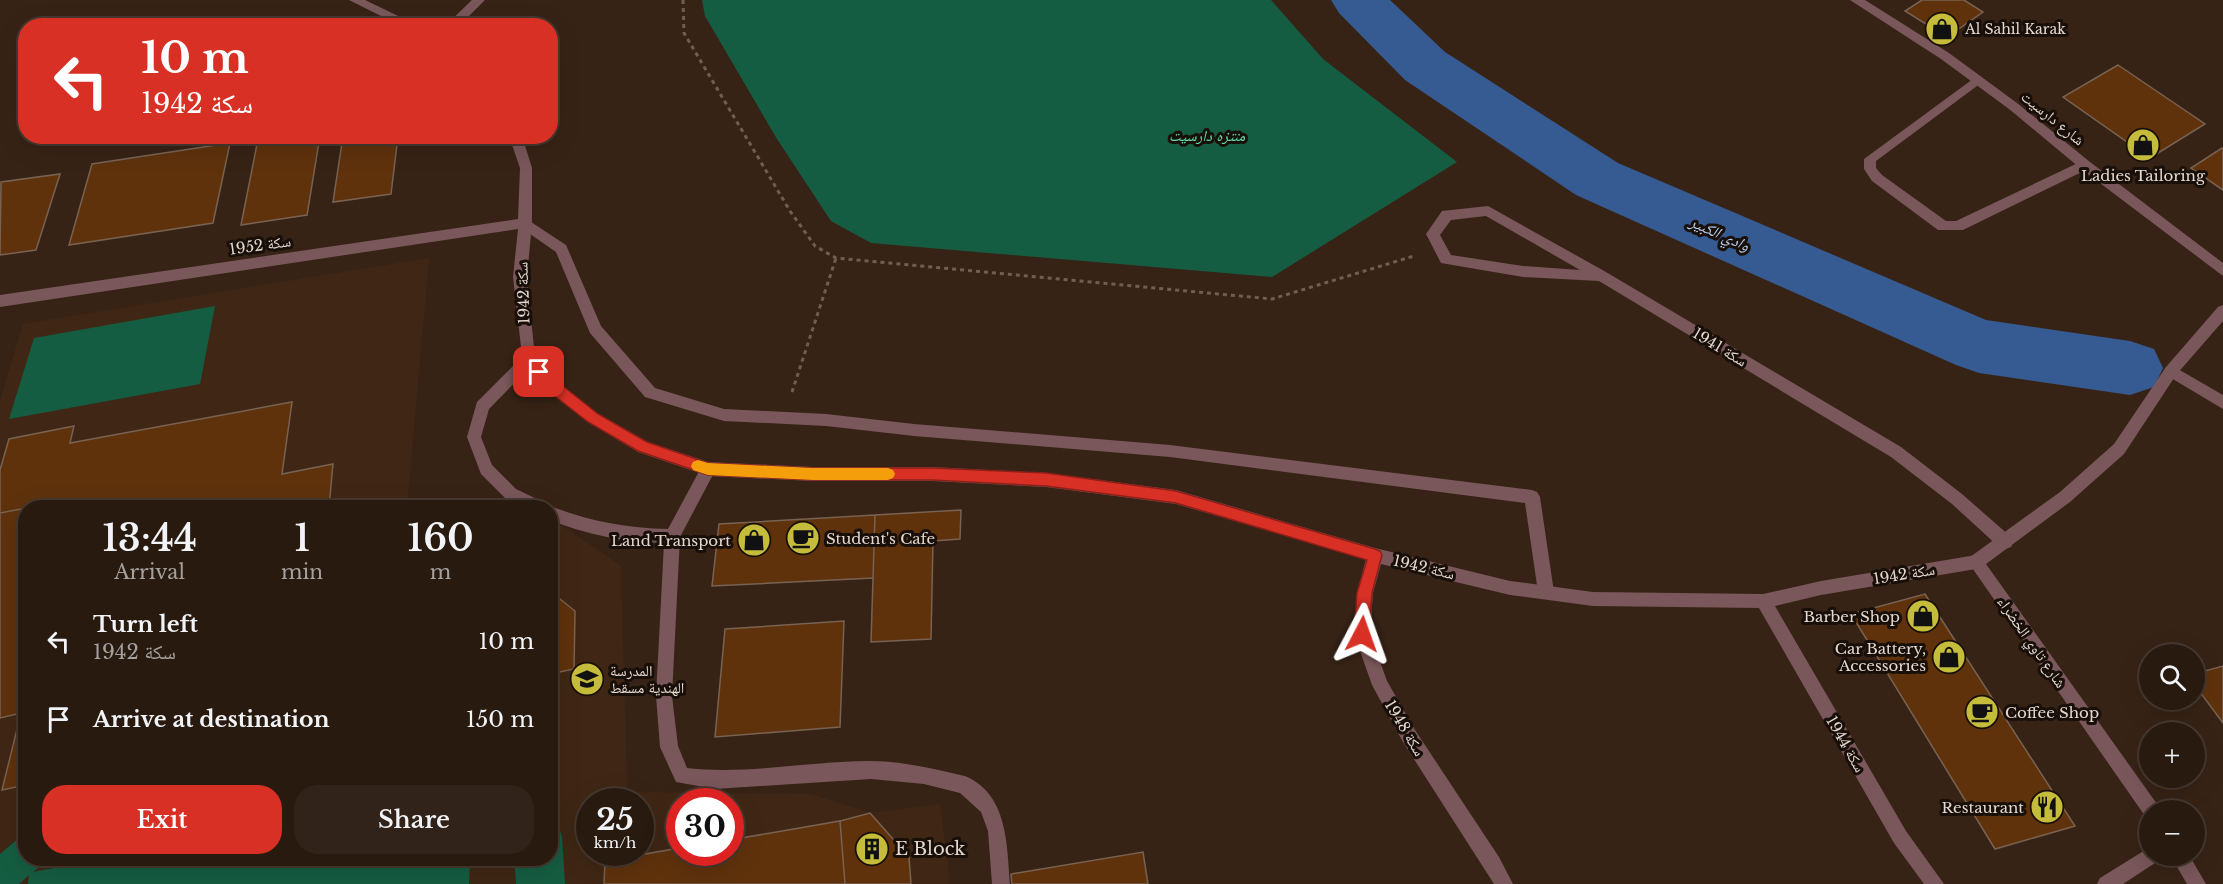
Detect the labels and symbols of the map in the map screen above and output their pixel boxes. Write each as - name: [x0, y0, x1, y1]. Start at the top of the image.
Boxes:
- shop icon: Al Sahil Karak: [1924, 11, 1960, 47]
- place label: Al Sahil Karak: [1964, 20, 2066, 38]
- street label: شارع دارسيت: [2017, 87, 2089, 150]
- park label: منتزه دارسيت: [1169, 126, 1245, 145]
- shop icon: Ladies Tailoring: [2125, 127, 2161, 163]
- place label: Ladies Tailoring: [2081, 166, 2206, 185]
- water label: وادي الكبير: [1685, 211, 1754, 258]
- street label: سكة 1952: [228, 231, 292, 259]
- street label: سكة 1942: [512, 261, 534, 324]
- street label: سكة 1941: [1690, 323, 1751, 371]
- pin: [513, 346, 564, 397]
- cafe icon: Student's Cafe: [785, 520, 821, 556]
- shop icon: Land Transport: [736, 522, 772, 558]
- place label: Student's Cafe: [826, 529, 935, 548]
- place label: Land Transport: [611, 531, 731, 550]
- street label: سكة 1942: [1392, 551, 1457, 583]
- street label: سكة 1942: [1872, 560, 1936, 588]
- street label: شارع تاوي الخضراء: [1991, 593, 2071, 693]
- shop icon: Barber Shop: [1905, 598, 1941, 634]
- position arrow: [1330, 602, 1394, 666]
- place label: Barber Shop: [1804, 607, 1900, 626]
- place label: Car Battery, Accessories: [1835, 639, 1926, 675]
- shop icon: Car Battery, Accessories: [1931, 639, 1967, 675]
- school or university icon: المدرسة الهندية مسقط: [569, 661, 605, 697]
- place label: المدرسة الهندية مسقط: [610, 661, 684, 697]
- cafe icon: Coffee Shop: [1964, 694, 2000, 730]
- street label: سكة 1948: [1381, 697, 1429, 760]
- place label: Coffee Shop: [2005, 703, 2099, 722]
- street label: سكة 1944: [1822, 713, 1870, 776]
- speed limit sign: 30: [666, 788, 744, 866]
- restaurant icon: Restaurant: [2029, 789, 2065, 825]
- place label: Restaurant: [1941, 798, 2024, 817]
- building icon: E Block: [854, 831, 890, 867]
- place label: E Block: [895, 838, 965, 860]

